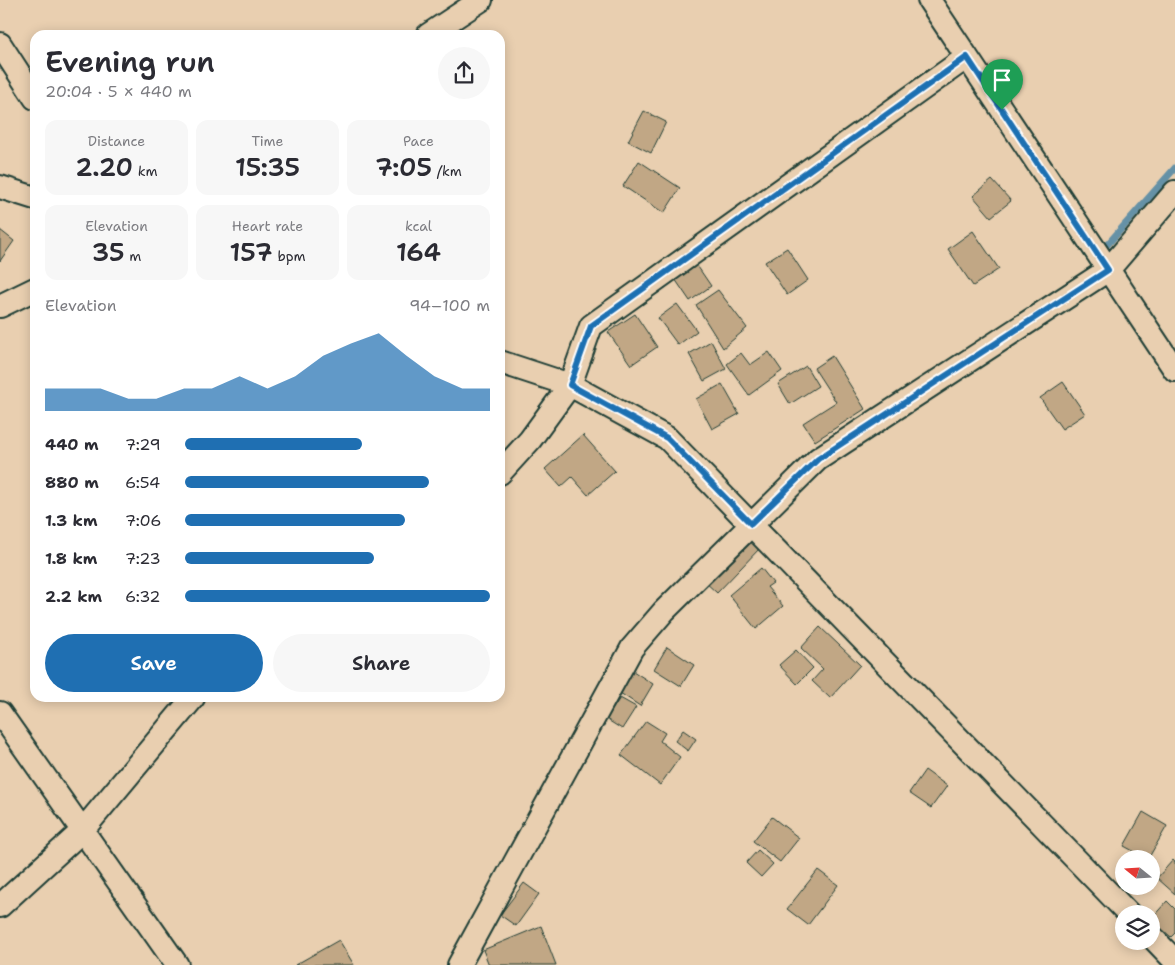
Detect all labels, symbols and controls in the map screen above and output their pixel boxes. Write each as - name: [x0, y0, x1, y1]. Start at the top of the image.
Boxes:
- text: Evening run: [45, 43, 215, 81]
- button: share: [438, 47, 490, 99]
- pin: [981, 59, 1023, 110]
- icon: arrive: [988, 66, 1016, 94]
- text: 20:04 · 5 × 440 m: [45, 81, 192, 102]
- text: Distance: [88, 132, 145, 150]
- text: Time: [251, 132, 284, 150]
- text: Pace: [403, 132, 434, 150]
- text: 2.20: [75, 150, 133, 184]
- text: 15:35: [235, 150, 300, 184]
- text: 7:05: [375, 150, 432, 184]
- text: km: [133, 162, 158, 180]
- text: /km: [432, 162, 462, 180]
- text: Elevation: [85, 217, 148, 235]
- text: Heart rate: [232, 217, 303, 235]
- text: kcal: [405, 217, 432, 235]
- text: 35: [92, 235, 124, 269]
- text: 157: [229, 235, 273, 269]
- text: 164: [396, 235, 441, 269]
- text: m: [124, 247, 141, 265]
- text: bpm: [273, 247, 306, 265]
- text: Elevation: [45, 295, 117, 316]
- text: 94–100 m: [409, 295, 490, 316]
- text: 440 m: [45, 434, 99, 455]
- text: 7:29: [125, 434, 161, 455]
- text: 880 m: [45, 472, 99, 493]
- text: 6:54: [125, 472, 160, 493]
- text: 1.3 km: [45, 510, 98, 531]
- text: 7:06: [125, 510, 162, 531]
- text: 1.8 km: [45, 548, 97, 569]
- text: 7:23: [125, 548, 161, 569]
- text: 2.2 km: [45, 586, 102, 607]
- text: 6:32: [125, 586, 161, 607]
- button: Save: [45, 634, 263, 692]
- button: Share: [273, 634, 490, 692]
- north arrow: [1115, 850, 1160, 895]
- map controls: [1115, 850, 1160, 950]
- button: layers: [1115, 905, 1160, 950]

